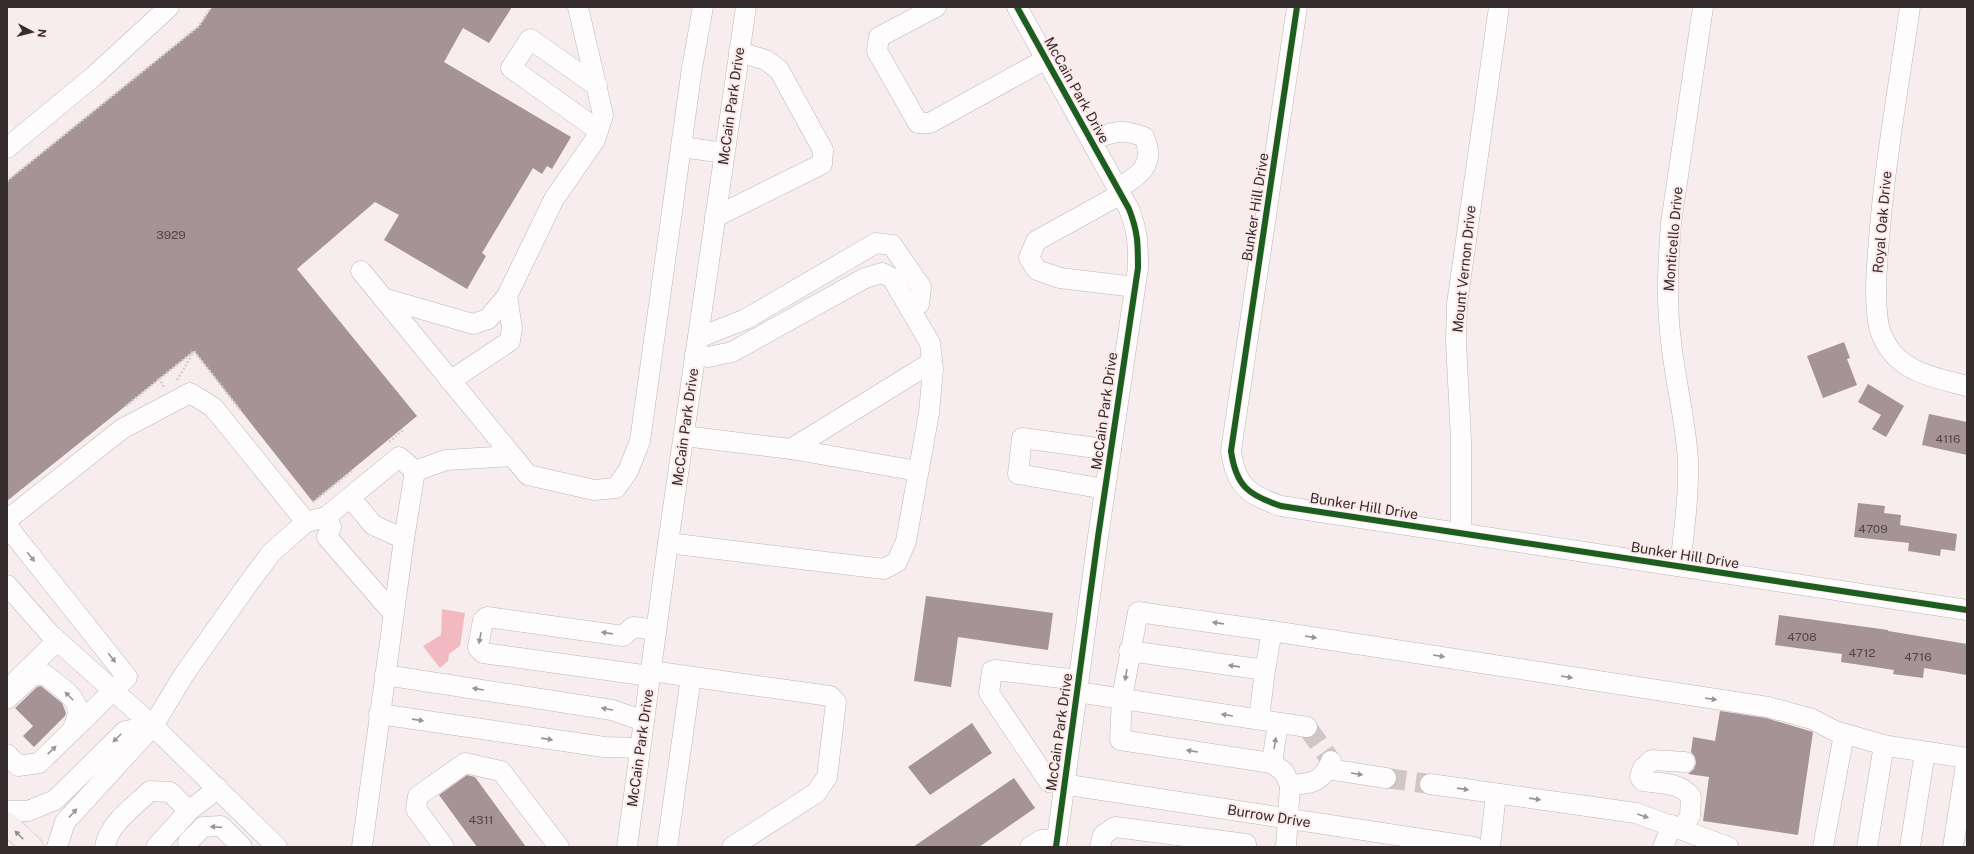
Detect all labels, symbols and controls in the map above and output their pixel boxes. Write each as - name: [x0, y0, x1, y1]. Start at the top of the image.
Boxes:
- north arrow: [12, 12, 52, 52]
- text: N: [35, 28, 48, 38]
- street label: McCain Park Drive: [1041, 34, 1113, 146]
- street label: McCain Park Drive: [715, 46, 747, 166]
- street label: Bunker Hill Drive: [1239, 152, 1271, 262]
- street label: Royal Oak Drive: [1870, 170, 1894, 274]
- street label: Monticello Drive: [1660, 186, 1686, 292]
- street label: Mount Vernon Drive: [1449, 205, 1479, 333]
- house number: 3929: [156, 228, 186, 242]
- street label: McCain Park Drive: [1088, 351, 1120, 471]
- street label: McCain Park Drive: [669, 367, 701, 487]
- house number: 4116: [1936, 432, 1960, 446]
- street label: Bunker Hill Drive: [1309, 490, 1419, 522]
- house number: 4709: [1858, 522, 1888, 536]
- street label: Bunker Hill Drive: [1630, 539, 1740, 571]
- one-way arrow: [27, 551, 36, 562]
- one-way arrow: [1211, 620, 1224, 626]
- one-way arrow: [601, 630, 613, 636]
- house number: 4708: [1787, 630, 1817, 644]
- one-way arrow: [477, 632, 483, 644]
- one-way arrow: [1305, 634, 1317, 640]
- house number: 4712: [1848, 646, 1876, 660]
- house number: 4716: [1904, 650, 1932, 664]
- one-way arrow: [108, 653, 117, 664]
- one-way arrow: [1433, 653, 1445, 659]
- one-way arrow: [1228, 663, 1240, 669]
- one-way arrow: [1122, 669, 1128, 681]
- street label: McCain Park Drive: [1043, 672, 1075, 792]
- one-way arrow: [1561, 674, 1574, 680]
- one-way arrow: [472, 686, 484, 692]
- street label: McCain Park Drive: [624, 688, 656, 808]
- one-way arrow: [64, 691, 74, 701]
- one-way arrow: [1705, 696, 1717, 702]
- one-way arrow: [601, 706, 613, 712]
- one-way arrow: [1221, 711, 1234, 717]
- one-way arrow: [412, 717, 424, 723]
- one-way arrow: [112, 733, 122, 743]
- one-way arrow: [540, 736, 553, 742]
- one-way arrow: [1272, 737, 1278, 749]
- one-way arrow: [47, 745, 57, 755]
- one-way arrow: [1185, 747, 1198, 753]
- one-way arrow: [1351, 771, 1363, 777]
- one-way arrow: [1457, 786, 1469, 792]
- one-way arrow: [1529, 796, 1541, 802]
- street label: Burrow Drive: [1226, 802, 1312, 830]
- one-way arrow: [69, 807, 78, 818]
- house number: 4311: [469, 813, 493, 827]
- one-way arrow: [1637, 813, 1649, 819]
- one-way arrow: [209, 823, 222, 830]
- one-way arrow: [14, 830, 24, 840]

